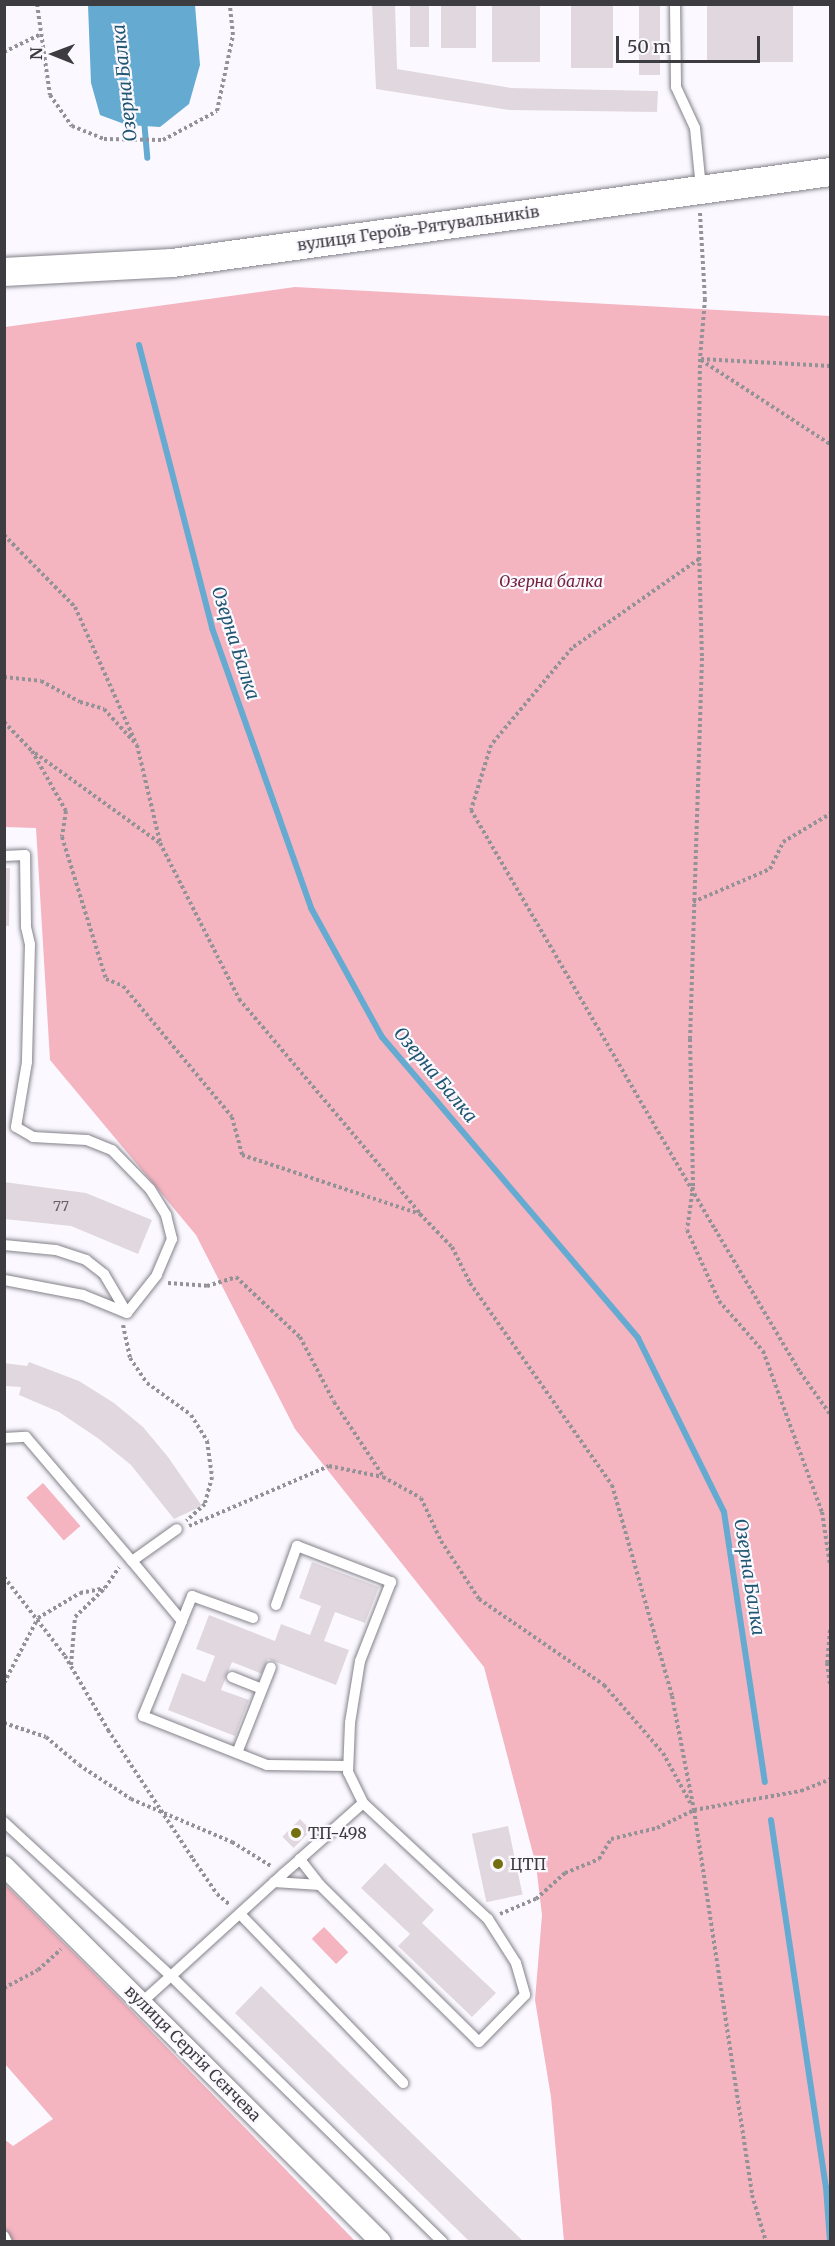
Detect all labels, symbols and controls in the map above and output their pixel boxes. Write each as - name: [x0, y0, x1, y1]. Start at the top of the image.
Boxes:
- water label: Озерна Балка: [108, 23, 142, 143]
- north arrow: [24, 24, 84, 84]
- scale bar: [619, 24, 763, 62]
- text: 50 m: [627, 35, 671, 58]
- text: N: [26, 47, 46, 60]
- street label: вулиця Героїв-Рятувальників: [296, 201, 540, 255]
- park label: Озерна балка: [499, 571, 603, 591]
- water label: Озерна Балка: [207, 584, 263, 702]
- water label: Озерна Балка: [389, 1023, 481, 1127]
- house number: 77: [53, 1198, 69, 1214]
- water label: Озерна Балка: [729, 1517, 769, 1637]
- place label: ТП-498: [308, 1823, 367, 1843]
- marker: ТП-498: [289, 1826, 303, 1840]
- place label: ЦТП: [510, 1854, 546, 1874]
- marker: ЦТП: [491, 1857, 505, 1871]
- street label: вулиця Сергія Сєнчева: [121, 1981, 265, 2125]

